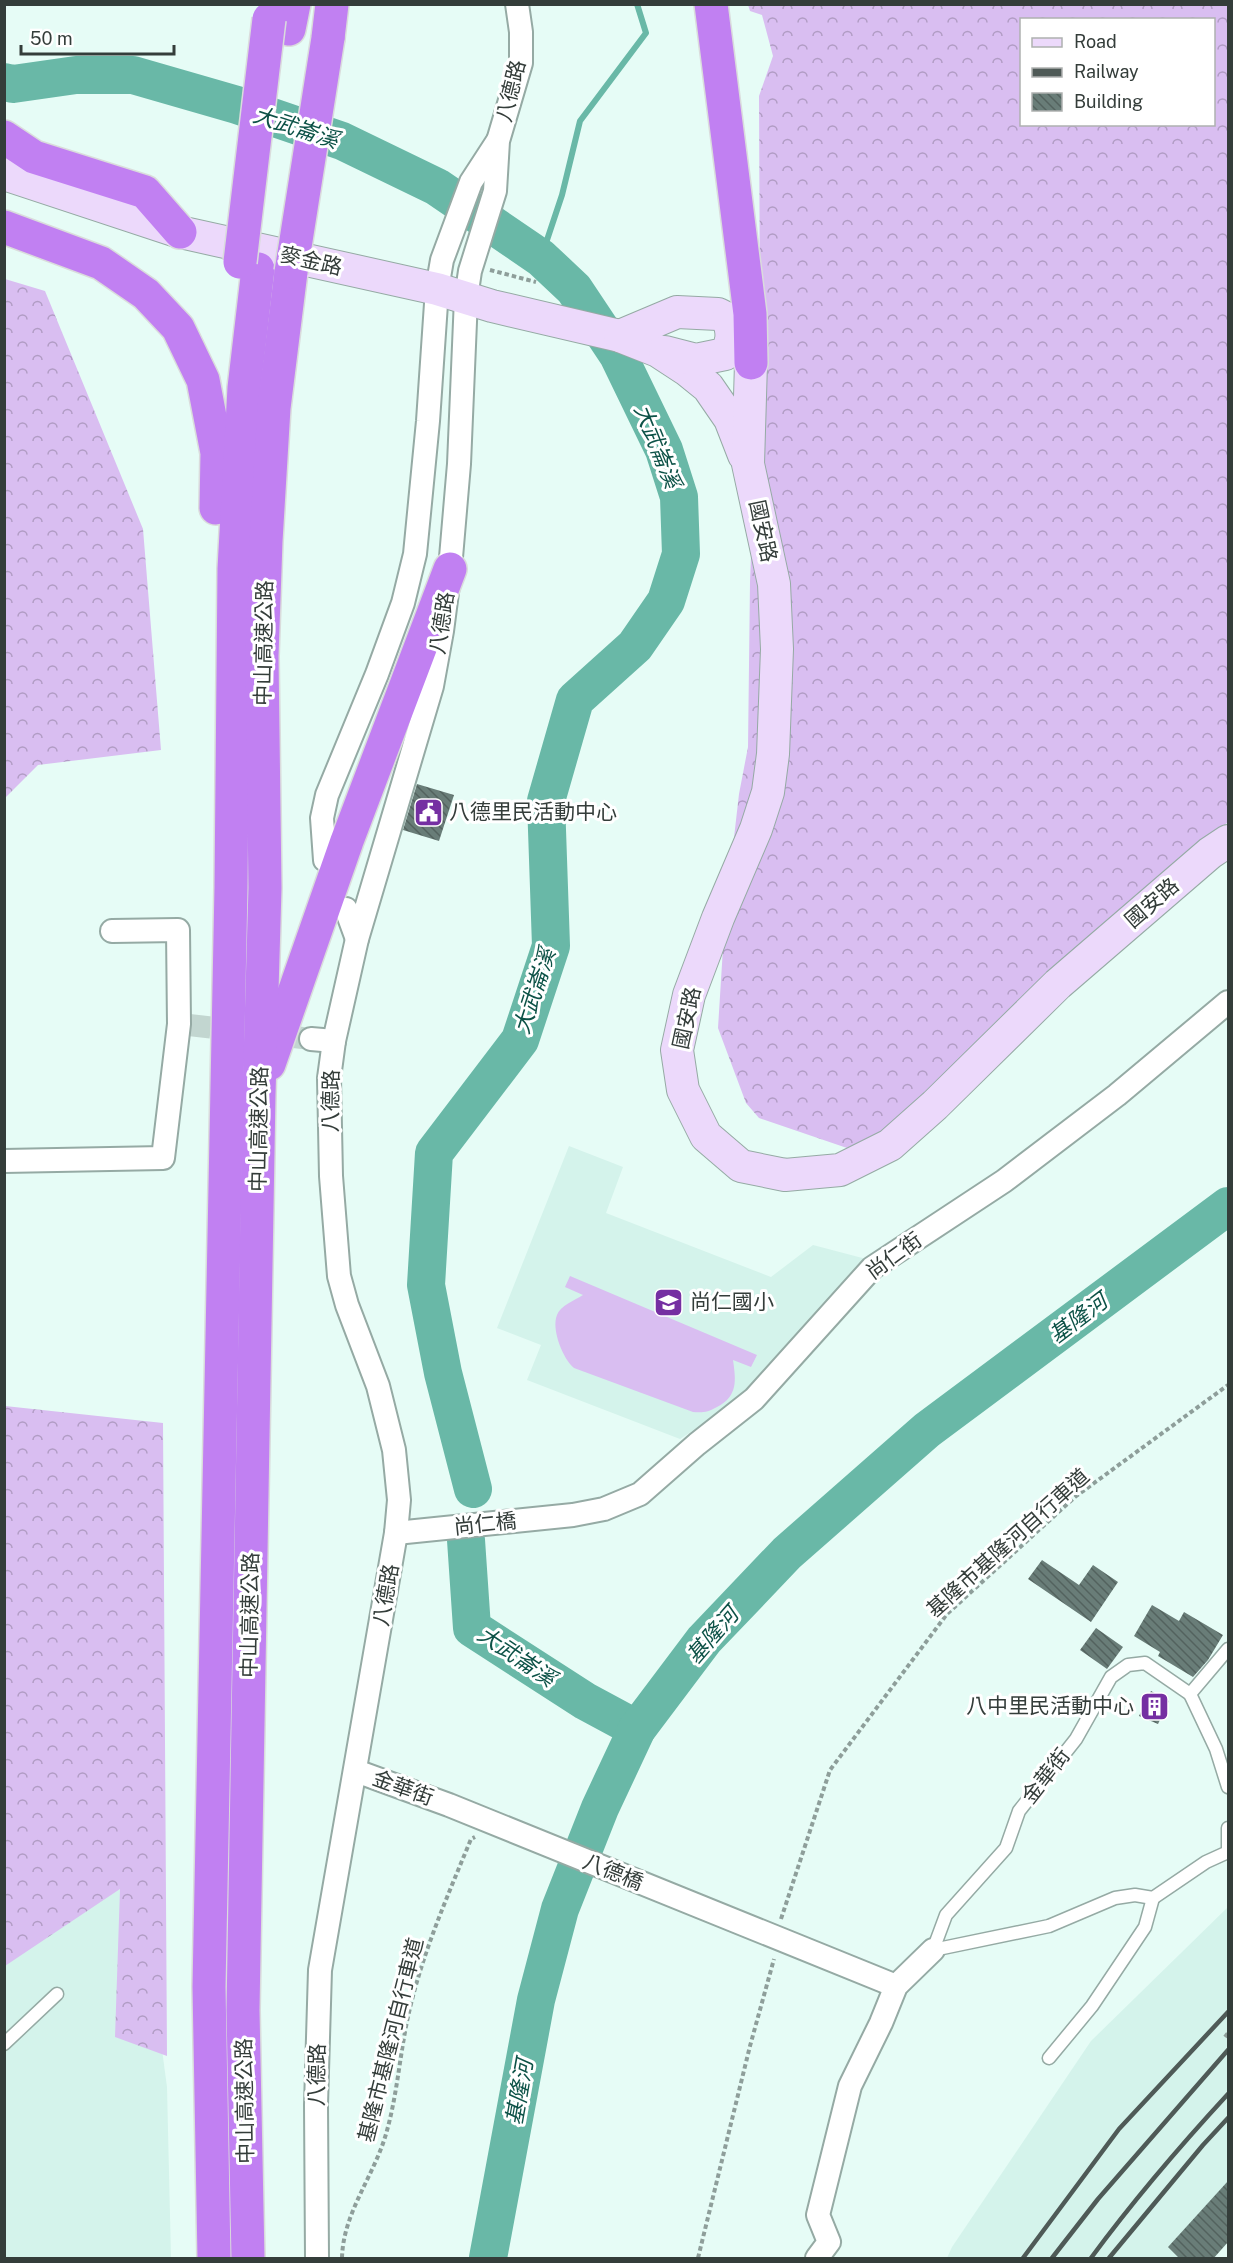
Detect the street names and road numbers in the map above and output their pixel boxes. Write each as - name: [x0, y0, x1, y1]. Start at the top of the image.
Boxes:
- street label: 八德路: [491, 57, 530, 124]
- street label: 麥金路: [278, 241, 345, 280]
- street label: 國安路: [745, 497, 782, 564]
- street label: 中山高速公路: [250, 580, 277, 706]
- street label: 八德路: [424, 590, 459, 656]
- street label: 國安路: [1120, 873, 1184, 933]
- street label: 國安路: [668, 984, 705, 1051]
- street label: 中山高速公路: [245, 1066, 272, 1192]
- street label: 八德路: [317, 1069, 344, 1133]
- street label: 尚仁街: [861, 1227, 927, 1284]
- street label: 基隆市基隆河自行車道: [921, 1463, 1094, 1622]
- street label: 尚仁橋: [452, 1508, 518, 1539]
- street label: 中山高速公路: [236, 1552, 263, 1678]
- street label: 八德路: [368, 1562, 403, 1628]
- street label: 金華街: [1016, 1743, 1075, 1808]
- street label: 金華街: [369, 1765, 437, 1810]
- street label: 八德橋: [579, 1848, 647, 1895]
- street label: 基隆市基隆河自行車道: [353, 1935, 428, 2145]
- street label: 中山高速公路: [231, 2038, 258, 2164]
- street label: 八德路: [303, 2043, 330, 2107]

